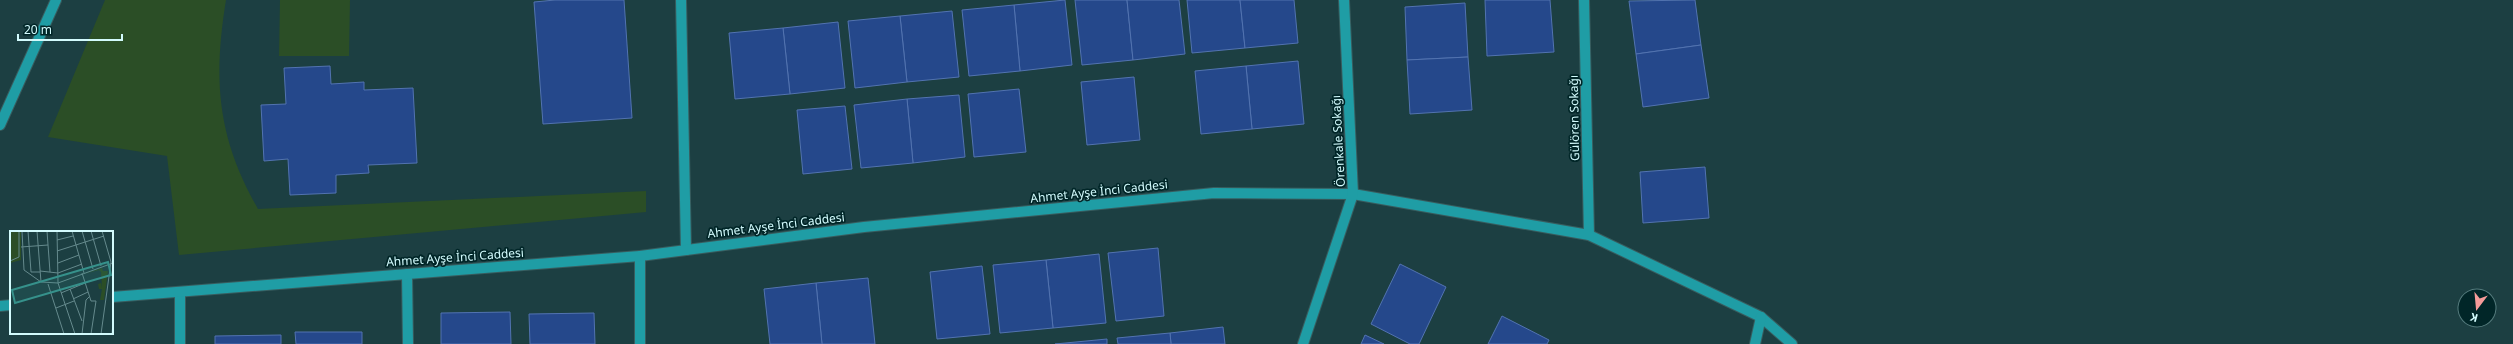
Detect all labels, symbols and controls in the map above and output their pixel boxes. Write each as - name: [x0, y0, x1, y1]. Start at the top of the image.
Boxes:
- scale bar: [18, 16, 122, 42]
- text: 20 m: [24, 21, 52, 38]
- street label: Gülören Sokağı: [1565, 75, 1583, 161]
- street label: Örenkale Sokağı: [1327, 95, 1349, 187]
- street label: Ahmet Ayşe İnci Caddesi: [1029, 175, 1169, 207]
- street label: Ahmet Ayşe İnci Caddesi: [706, 208, 846, 242]
- inset map: [10, 231, 113, 334]
- street label: Ahmet Ayşe İnci Caddesi: [386, 244, 524, 270]
- north arrow: [2457, 288, 2497, 328]
- text: K: [2468, 310, 2480, 326]

